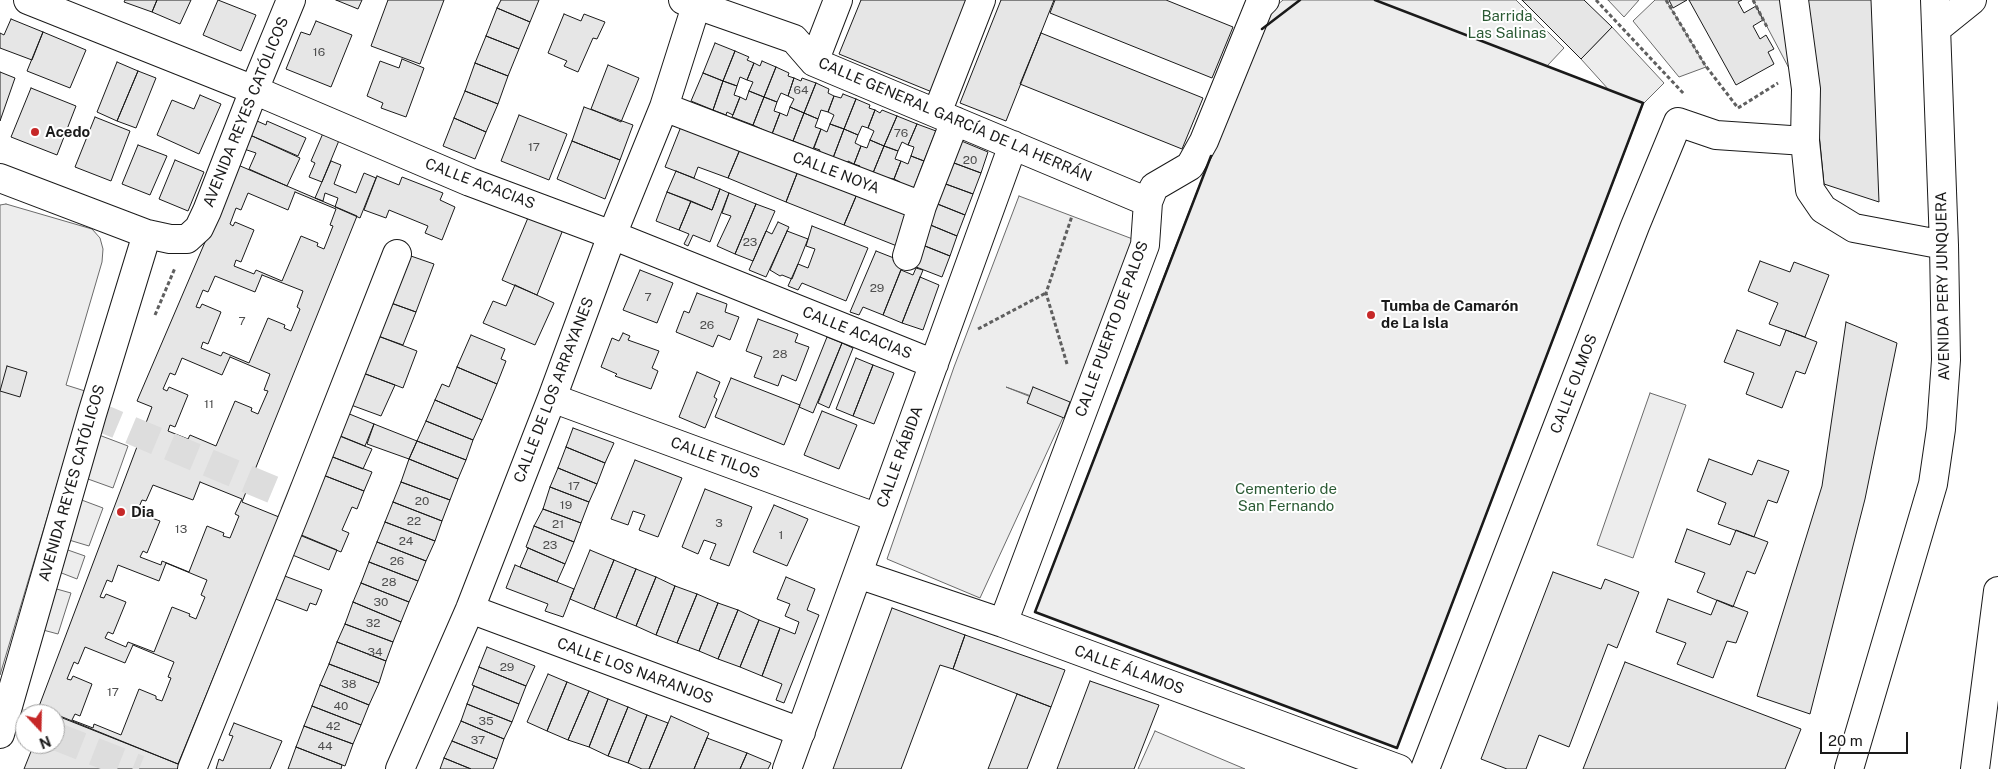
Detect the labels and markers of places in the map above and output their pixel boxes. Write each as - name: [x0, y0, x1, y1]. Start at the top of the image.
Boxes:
- place label: Acedo: [45, 123, 90, 141]
- marker: Acedo: [29, 126, 41, 138]
- place label: Tumba de Camarón de La Isla: [1381, 297, 1518, 332]
- marker: Tumba de Camarón de La Isla: [1365, 309, 1377, 321]
- place label: Dia: [131, 503, 154, 521]
- marker: Dia: [115, 506, 127, 518]

